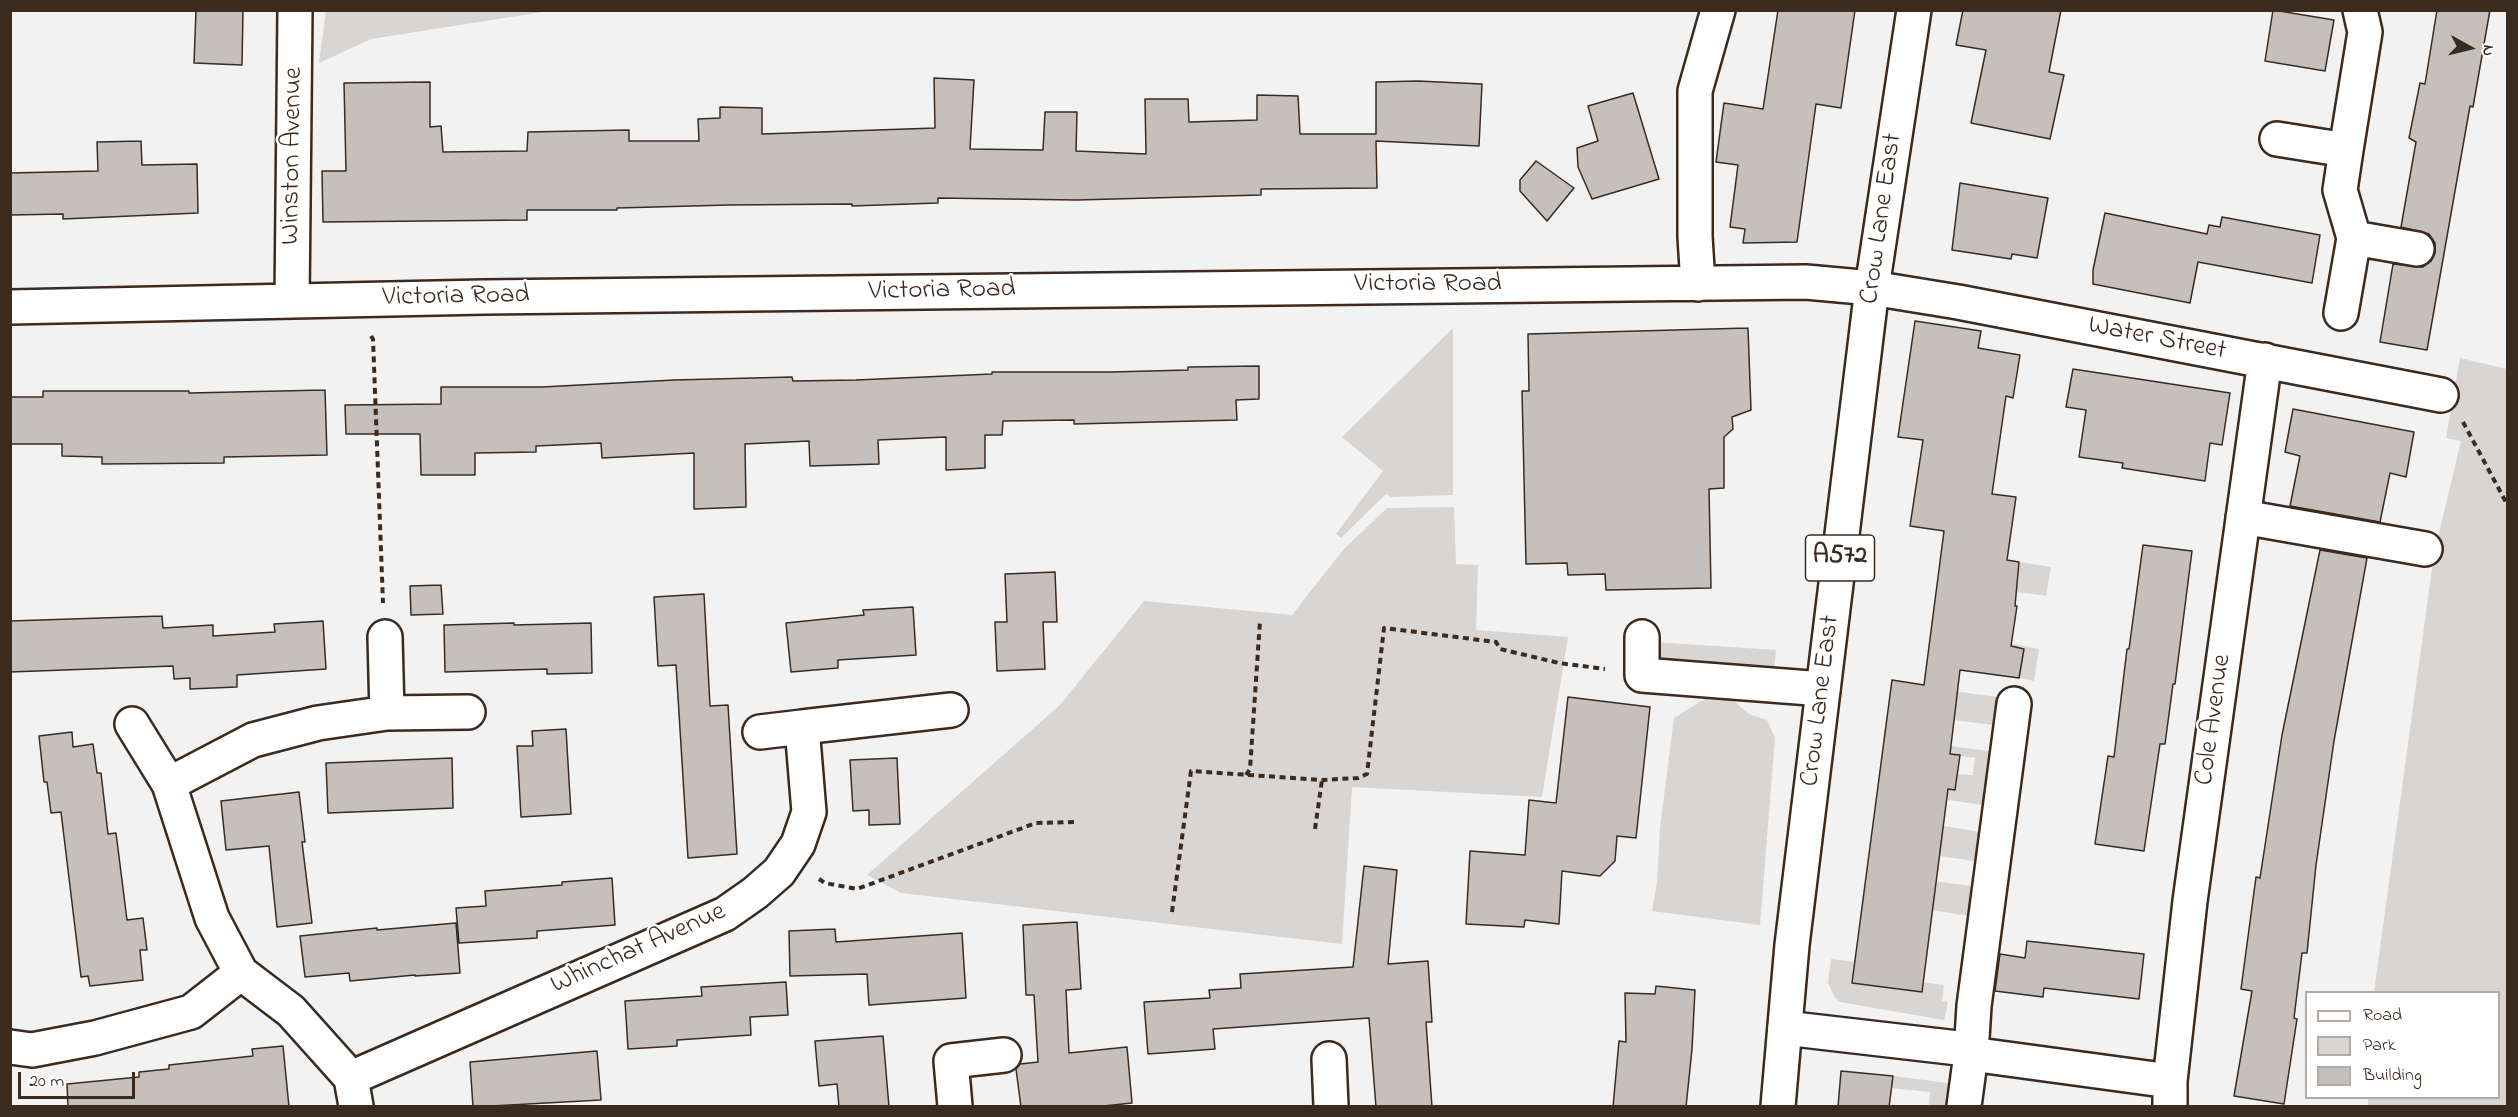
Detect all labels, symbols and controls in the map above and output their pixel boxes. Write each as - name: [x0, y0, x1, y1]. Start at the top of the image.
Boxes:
- north arrow: [2440, 18, 2500, 78]
- text: N: [2475, 43, 2500, 58]
- street label: Winston Avenue: [276, 67, 312, 245]
- street label: Crow Lane East: [1855, 131, 1911, 307]
- street label: Victoria Road: [1354, 270, 1502, 302]
- street label: Victoria Road: [868, 275, 1016, 309]
- street label: Victoria Road: [382, 281, 530, 315]
- street label: Water Street: [2085, 311, 2229, 369]
- road number: A572: [1806, 535, 1874, 581]
- street label: Crow Lane East: [1795, 614, 1849, 788]
- street label: Cole Avenue: [2190, 652, 2240, 788]
- street label: Whinchat Avenue: [547, 897, 731, 1003]
- legend: [2305, 991, 2500, 1099]
- text: Road: [2363, 1003, 2402, 1029]
- text: Park: [2363, 1033, 2396, 1059]
- scale bar: [21, 1060, 138, 1098]
- text: Building: [2363, 1063, 2422, 1089]
- text: 20 m: [29, 1069, 64, 1095]

